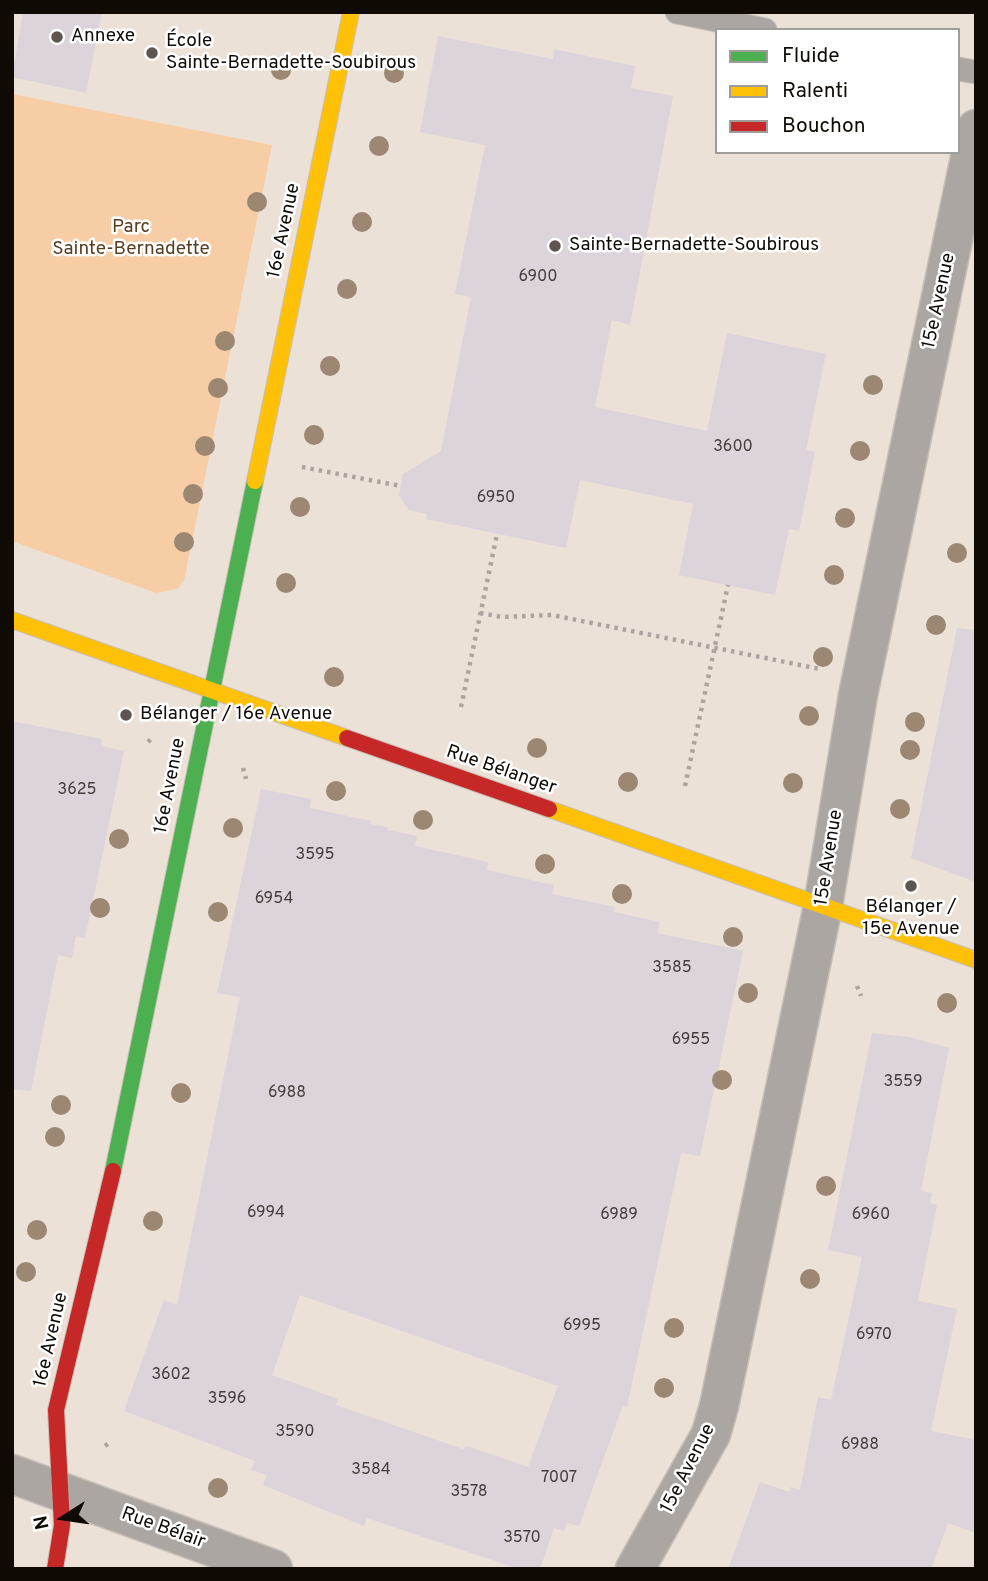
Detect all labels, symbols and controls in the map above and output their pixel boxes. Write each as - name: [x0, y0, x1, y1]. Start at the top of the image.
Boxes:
- place label: Annexe: [71, 26, 135, 48]
- legend: [715, 28, 960, 154]
- marker: Annexe: [49, 29, 65, 45]
- place label: École Sainte-Bernadette-Soubirous: [166, 31, 416, 75]
- text: Fluide: [782, 43, 840, 70]
- marker: École Sainte-Bernadette-Soubirous: [144, 45, 160, 61]
- text: Ralenti: [782, 78, 848, 105]
- text: Bouchon: [782, 113, 865, 140]
- street label: 16e Avenue: [264, 181, 306, 281]
- park label: Parc Sainte-Bernadette: [52, 217, 210, 261]
- place label: Sainte-Bernadette-Soubirous: [569, 235, 819, 257]
- marker: Sainte-Bernadette-Soubirous: [547, 238, 563, 254]
- street label: 15e Avenue: [919, 251, 961, 351]
- house number: 6900: [519, 268, 557, 288]
- house number: 3600: [713, 438, 753, 458]
- house number: 6950: [477, 489, 515, 509]
- place label: Bélanger / 16e Avenue: [140, 704, 332, 726]
- marker: Bélanger / 16e Avenue: [118, 707, 134, 723]
- street label: 16e Avenue: [151, 736, 191, 836]
- street label: Rue Bélanger: [443, 741, 559, 801]
- house number: 3625: [58, 781, 96, 801]
- street label: 15e Avenue: [811, 808, 849, 908]
- house number: 3595: [296, 846, 334, 866]
- marker: Bélanger / 15e Avenue: [903, 878, 919, 894]
- house number: 6954: [255, 890, 293, 910]
- place label: Bélanger / 15e Avenue: [862, 897, 960, 941]
- house number: 3585: [652, 959, 692, 979]
- house number: 6955: [672, 1031, 710, 1051]
- house number: 3559: [884, 1073, 922, 1093]
- house number: 6988: [268, 1084, 306, 1104]
- house number: 6994: [247, 1204, 285, 1224]
- house number: 6989: [600, 1206, 638, 1226]
- house number: 6960: [852, 1206, 890, 1226]
- street label: 16e Avenue: [30, 1290, 74, 1390]
- house number: 6995: [563, 1317, 601, 1337]
- house number: 6970: [856, 1326, 892, 1346]
- house number: 3602: [151, 1366, 191, 1386]
- house number: 3596: [208, 1390, 246, 1410]
- street label: 15e Avenue: [657, 1421, 721, 1517]
- house number: 3590: [275, 1423, 315, 1443]
- house number: 6988: [841, 1436, 879, 1456]
- house number: 3584: [351, 1461, 391, 1481]
- house number: 7007: [541, 1469, 577, 1489]
- north arrow: [28, 1483, 98, 1553]
- house number: 3578: [450, 1483, 488, 1503]
- street label: Rue Bélair: [118, 1503, 208, 1555]
- text: N: [29, 1513, 56, 1532]
- house number: 3570: [503, 1529, 541, 1549]

